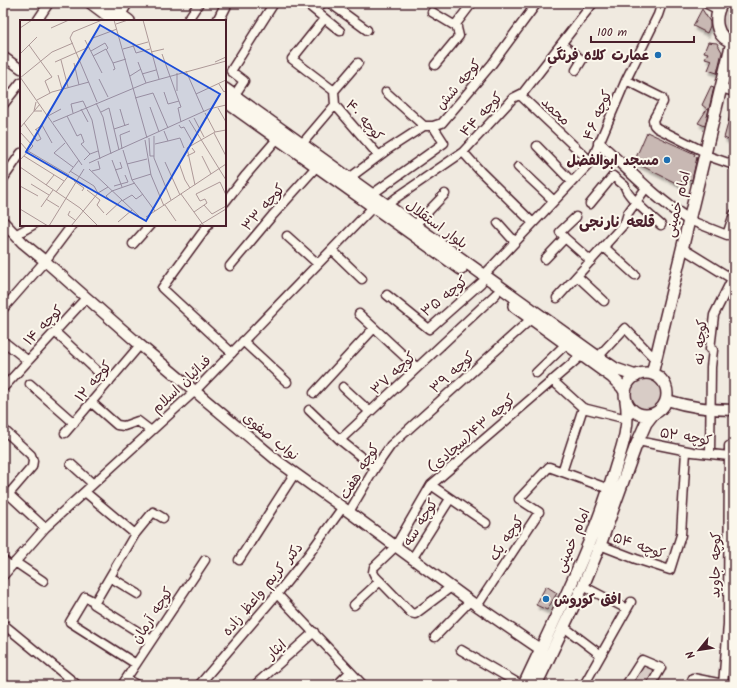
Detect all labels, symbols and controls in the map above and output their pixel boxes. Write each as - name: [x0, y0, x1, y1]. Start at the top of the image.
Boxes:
- scale bar: [591, 18, 694, 44]
- inset map: [20, 20, 226, 226]
- text: 100 m: [597, 23, 628, 42]
- place label: عمارت کلاه فرنگی: [547, 45, 650, 67]
- marker: عمارت کلاه فرنگی: [653, 50, 663, 60]
- street label: کوچه شش: [430, 54, 487, 115]
- street label: کوچه ۴۴: [455, 87, 509, 142]
- street label: کوچه ۴۶: [577, 87, 618, 144]
- street label: محمد: [536, 92, 575, 131]
- street label: کوچه ۴۰: [340, 95, 389, 146]
- place label: مسجد ابوالفضل: [566, 150, 659, 172]
- marker: مسجد ابوالفضل: [662, 155, 672, 165]
- street label: امام خمینی: [659, 169, 697, 240]
- street label: کوچه ۳۳: [237, 179, 291, 236]
- street label: بلوار استقلال: [401, 195, 472, 255]
- district label: قلعه نارنجی: [579, 211, 655, 235]
- street label: کوچه ۳۵: [416, 271, 473, 323]
- street label: کوچه ۱۴: [19, 300, 69, 351]
- street label: کوچه نه: [688, 318, 714, 366]
- street label: کوچه ۳۹: [425, 346, 480, 399]
- street label: کوچه ۳۷: [366, 347, 421, 401]
- street label: فدائیان اسلام: [147, 350, 217, 419]
- street label: کوچه ۱۲: [70, 356, 118, 407]
- street label: کوچه ۴۳(سجادی): [422, 389, 521, 479]
- street label: نواب صفوی: [237, 407, 303, 466]
- street label: کوچه ۵۲: [658, 422, 714, 452]
- street label: کوچه هفت: [334, 439, 386, 504]
- street label: کوچه سه: [398, 494, 444, 551]
- street label: امام خمینی: [550, 505, 596, 576]
- street label: کوچه یک: [484, 511, 530, 566]
- street label: کوچه ۵۴: [609, 527, 668, 565]
- street label: کوچه جاوید: [704, 532, 728, 598]
- street label: دکتر کریم واعظ زاده: [217, 538, 309, 641]
- street label: کوچه آرمان: [126, 583, 179, 648]
- place label: افق کوروش: [554, 589, 621, 611]
- marker: افق کوروش: [541, 594, 551, 604]
- north arrow: [679, 630, 719, 670]
- street label: ایثار: [261, 635, 292, 666]
- text: N: [682, 647, 701, 662]

